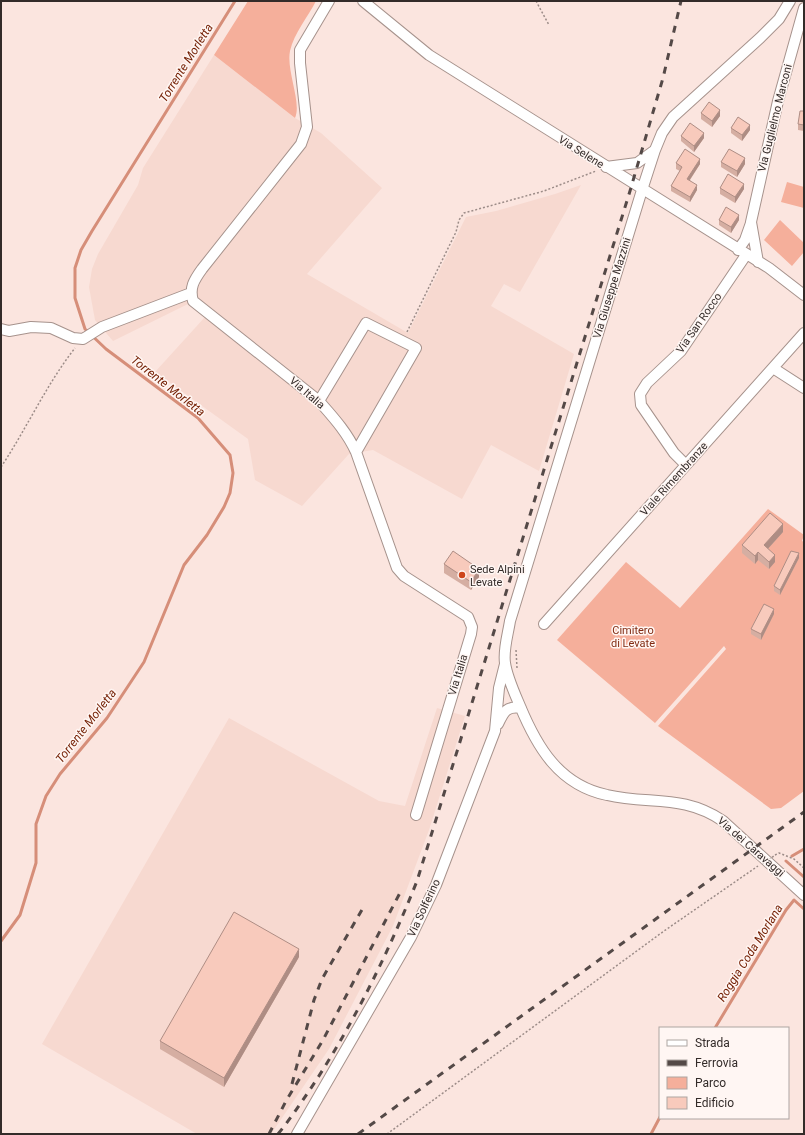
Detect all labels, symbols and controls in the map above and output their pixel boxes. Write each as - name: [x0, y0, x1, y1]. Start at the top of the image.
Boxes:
- water label: Torrente Morletta: [156, 21, 216, 105]
- street label: Via Guglielmo Marconi: [755, 63, 795, 173]
- street label: Via Selene: [556, 133, 606, 171]
- street label: Via Giuseppe Mazzini: [590, 236, 634, 340]
- street label: Via San Rocco: [673, 290, 725, 356]
- water label: Torrente Morletta: [128, 353, 208, 419]
- street label: Via Italia: [287, 374, 327, 412]
- street label: Viale Rimembranze: [638, 439, 711, 518]
- place label: Sede Alpini Levate: [470, 563, 525, 589]
- marker: Sede Alpini Levate: [457, 570, 467, 580]
- park label: Cimitero di Levate: [611, 624, 655, 650]
- street label: Via Italia: [446, 653, 470, 697]
- water label: Torrente Morletta: [53, 686, 119, 766]
- street label: Via dei Caravaggi: [715, 814, 787, 880]
- street label: Via Solferino: [405, 877, 443, 939]
- water label: Roggia Coda Morlana: [714, 902, 786, 1004]
- legend: [659, 1027, 789, 1119]
- text: Strada: [695, 1036, 730, 1050]
- text: Ferrovia: [695, 1056, 738, 1070]
- text: Parco: [695, 1076, 726, 1090]
- text: Edificio: [695, 1096, 734, 1110]

